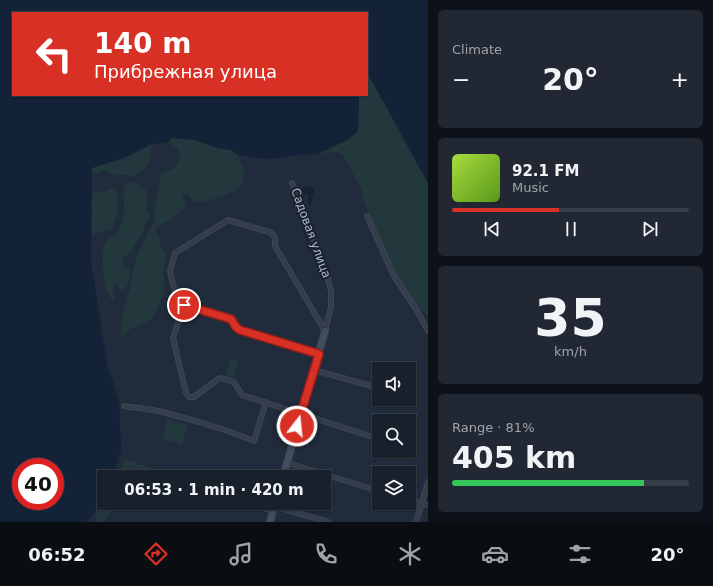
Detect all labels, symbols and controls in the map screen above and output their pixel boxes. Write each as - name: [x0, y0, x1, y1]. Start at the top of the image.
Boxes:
- text: 140 m: [94, 27, 191, 60]
- icon: left: [28, 28, 80, 80]
- text: Climate: [452, 42, 502, 57]
- text: Прибрежная улица: [94, 61, 277, 82]
- text: 20°: [542, 62, 599, 97]
- text: −: [452, 67, 470, 92]
- text: +: [671, 67, 689, 92]
- text: 92.1 FM: [512, 162, 579, 180]
- text: Music: [512, 180, 549, 195]
- street label: Садовая улица: [288, 186, 334, 280]
- icon: previous: [481, 218, 503, 240]
- icon: pause: [560, 218, 582, 240]
- icon: next: [639, 218, 661, 240]
- pin: [167, 288, 201, 322]
- text: 35: [534, 288, 607, 348]
- icon: arrive: [173, 294, 195, 316]
- text: km/h: [554, 344, 587, 359]
- map controls: [372, 362, 416, 510]
- button: sound: [372, 362, 416, 406]
- position arrow: [276, 405, 318, 447]
- button: search: [372, 414, 416, 458]
- text: Range · 81%: [452, 420, 535, 435]
- text: 405 km: [452, 440, 576, 475]
- speed limit sign: 40: [12, 458, 64, 510]
- button: layers: [372, 466, 416, 510]
- text: 06:53 · 1 min · 420 m: [124, 481, 304, 499]
- icon: directions: [142, 540, 170, 568]
- icon: music: [227, 540, 255, 568]
- icon: phone: [312, 540, 340, 568]
- icon: climate: [396, 540, 424, 568]
- icon: car: [481, 540, 509, 568]
- icon: filters: [566, 540, 594, 568]
- text: 06:52: [28, 544, 86, 565]
- text: 20°: [651, 544, 685, 565]

